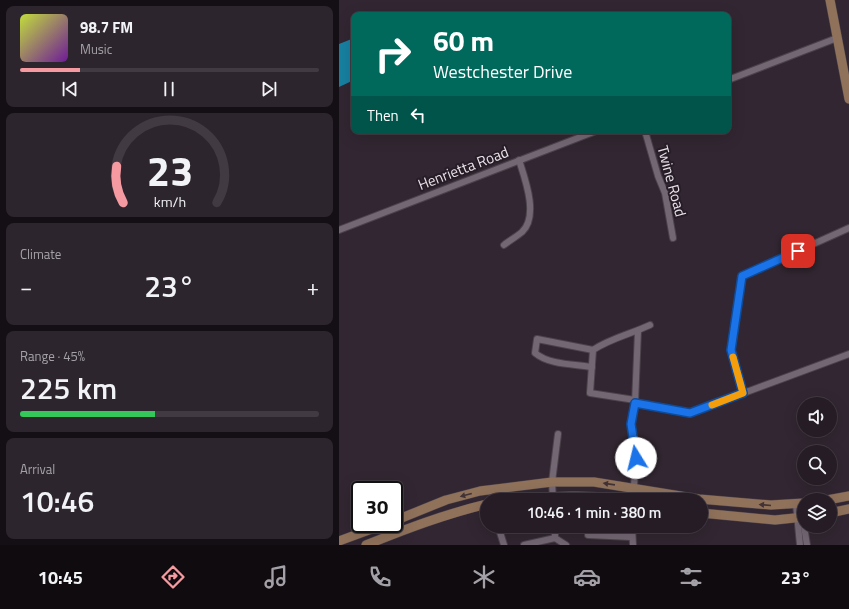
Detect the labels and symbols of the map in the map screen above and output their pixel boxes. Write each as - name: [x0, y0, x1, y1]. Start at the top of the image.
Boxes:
- street label: Henrietta Road: [414, 140, 512, 196]
- street label: Twine Road: [651, 143, 693, 219]
- pin: [781, 234, 815, 268]
- position arrow: [615, 437, 657, 479]
- speed limit sign: 30: [351, 481, 403, 533]
- one-way arrow: [603, 481, 615, 487]
- one-way arrow: [460, 492, 472, 498]
- one-way arrow: [759, 501, 771, 508]

